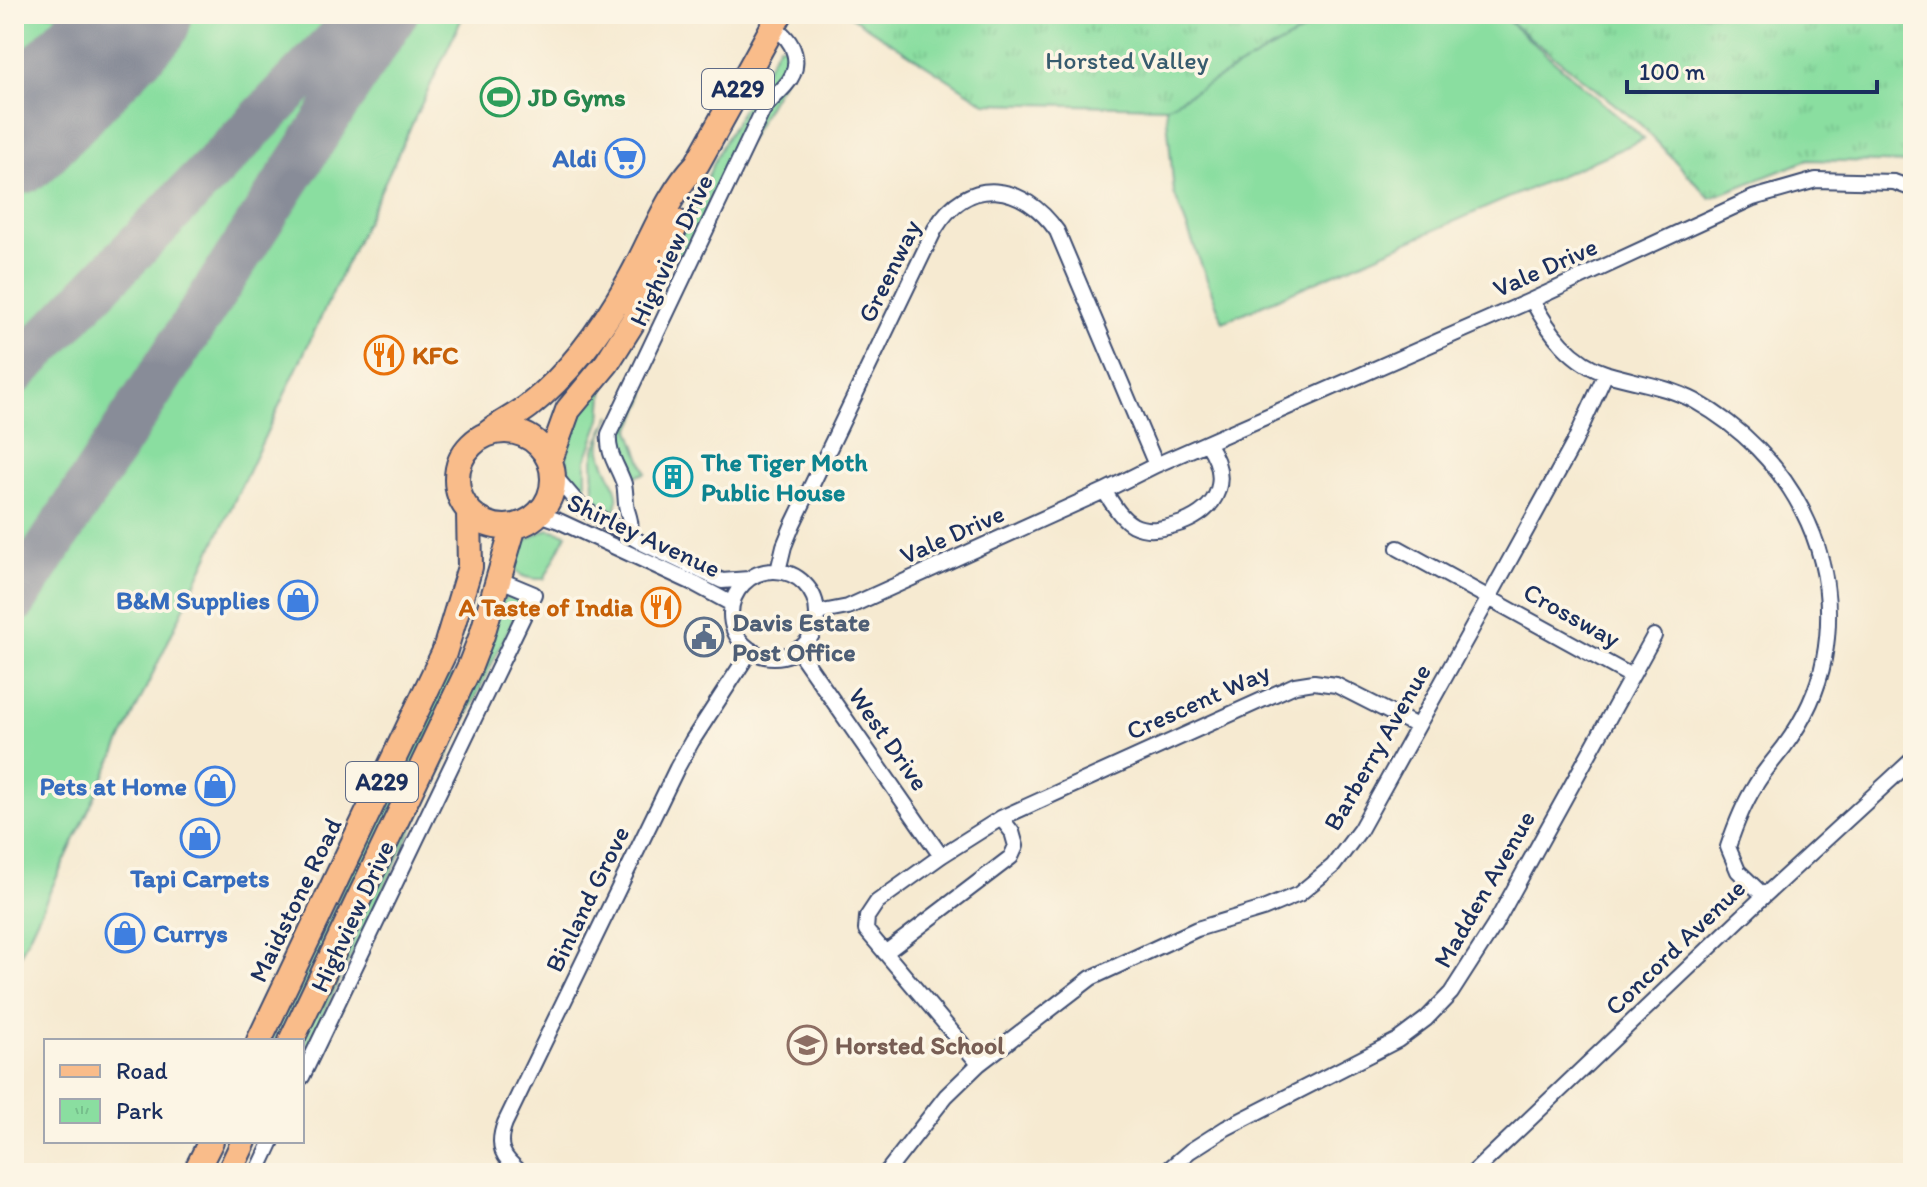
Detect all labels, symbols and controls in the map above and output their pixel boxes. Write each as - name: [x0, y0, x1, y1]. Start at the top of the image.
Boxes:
- park label: Horsted Valley: [1045, 44, 1209, 76]
- scale bar: [1627, 44, 1877, 94]
- text: 100 m: [1639, 57, 1705, 86]
- road number: A229: [702, 69, 774, 109]
- sports icon: JD Gyms: [479, 76, 521, 118]
- place label: JD Gyms: [527, 81, 626, 113]
- supermarket icon: Aldi: [604, 137, 646, 179]
- place label: Aldi: [551, 142, 597, 174]
- street label: Highview Drive: [622, 169, 720, 331]
- street label: Greenway: [850, 214, 928, 328]
- street label: Vale Drive: [1488, 230, 1602, 304]
- restaurant icon: KFC: [363, 334, 405, 376]
- place label: KFC: [412, 339, 459, 371]
- place label: The Tiger Moth Public House: [700, 446, 868, 508]
- building icon: The Tiger Moth Public House: [652, 456, 694, 498]
- street label: Shirley Avenue: [562, 486, 726, 584]
- street label: Vale Drive: [895, 497, 1009, 571]
- street label: Crossway: [1518, 575, 1626, 655]
- shop icon: B&M Supplies: [277, 579, 319, 621]
- place label: B&M Supplies: [116, 584, 270, 616]
- restaurant icon: A Taste of India: [640, 586, 682, 628]
- place label: A Taste of India: [458, 591, 633, 623]
- place label: Davis Estate Post Office: [732, 606, 870, 668]
- public building icon: Davis Estate Post Office: [683, 616, 725, 658]
- street label: Crescent Way: [1121, 655, 1275, 747]
- street label: Barberry Avenue: [1316, 658, 1438, 836]
- street label: West Drive: [842, 681, 936, 797]
- road number: A229: [346, 762, 418, 802]
- shop icon: Pets at Home: [194, 765, 236, 807]
- place label: Pets at Home: [39, 770, 187, 802]
- street label: Madden Avenue: [1426, 805, 1542, 973]
- street label: Maidstone Road: [241, 813, 349, 987]
- shop icon: Tapi Carpets: [179, 817, 221, 859]
- street label: Binland Grove: [538, 821, 636, 977]
- street label: Highview Drive: [303, 835, 401, 997]
- place label: Tapi Carpets: [129, 862, 270, 894]
- street label: Concord Avenue: [1598, 872, 1752, 1022]
- shop icon: Currys: [104, 912, 146, 954]
- place label: Currys: [153, 917, 228, 949]
- school or university icon: Horsted School: [786, 1024, 828, 1066]
- place label: Horsted School: [835, 1029, 1005, 1061]
- legend: [44, 1039, 304, 1143]
- text: Road: [116, 1056, 168, 1085]
- text: Park: [116, 1096, 163, 1125]

